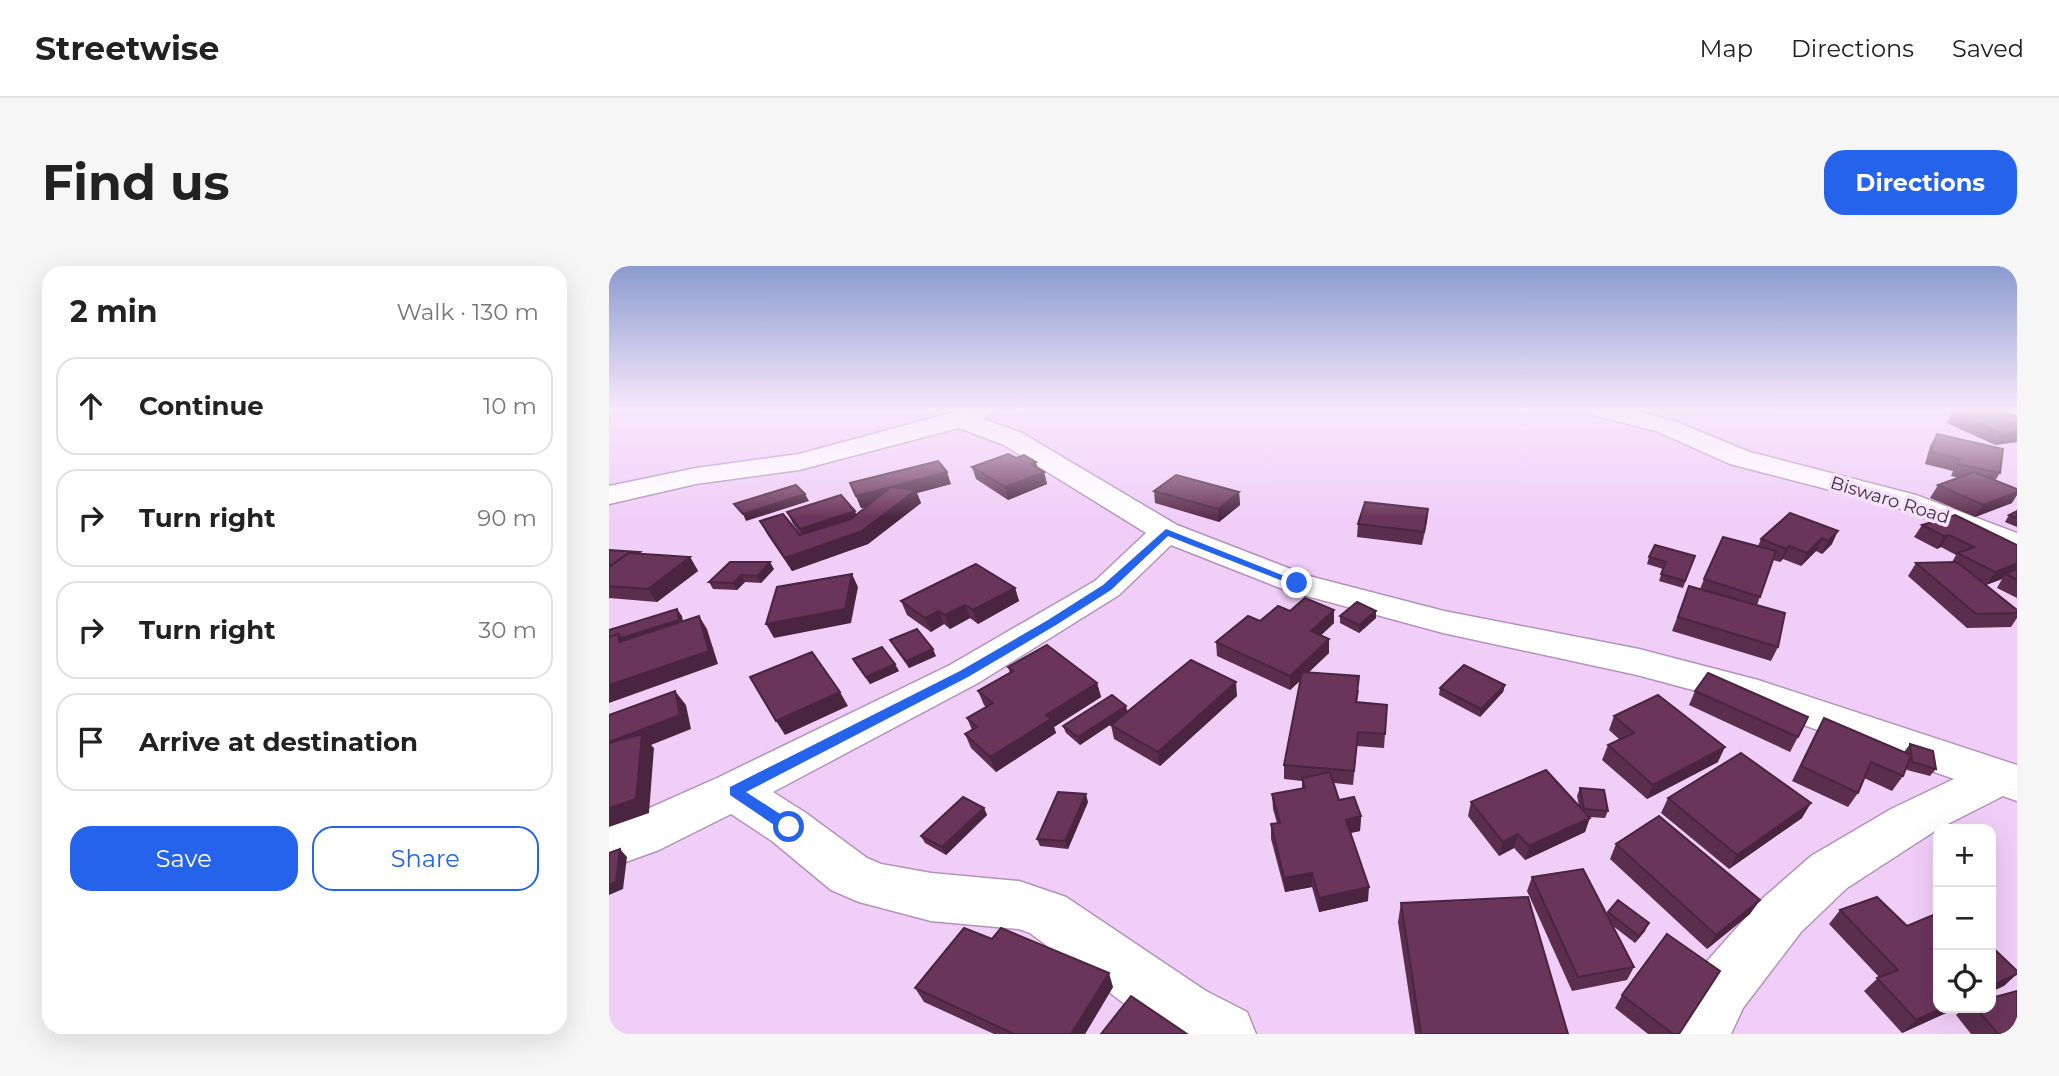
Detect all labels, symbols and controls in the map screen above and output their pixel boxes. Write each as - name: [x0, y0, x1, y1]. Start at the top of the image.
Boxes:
- text: Streetwise: [35, 28, 219, 68]
- text: Map: [1700, 34, 1753, 63]
- text: Directions: [1791, 34, 1914, 63]
- text: Saved: [1952, 34, 2024, 63]
- button: Directions: [1824, 150, 2017, 215]
- text: Find us: [42, 153, 230, 212]
- text: 2 min: [70, 293, 157, 330]
- text: Walk · 130 m: [396, 298, 539, 326]
- icon: ahead: [72, 387, 110, 425]
- text: Continue: [139, 390, 264, 422]
- text: 10 m: [483, 392, 537, 420]
- street label: Biswaro Road: [1828, 471, 1952, 529]
- icon: right: [72, 499, 110, 537]
- text: Turn right: [139, 502, 275, 534]
- text: 90 m: [477, 504, 537, 532]
- route end: [1281, 567, 1312, 598]
- icon: right: [72, 611, 110, 649]
- text: Turn right: [139, 614, 275, 646]
- text: 30 m: [478, 616, 537, 644]
- icon: arrive: [72, 723, 110, 761]
- text: Arrive at destination: [139, 726, 418, 758]
- route start: [773, 811, 804, 842]
- map controls: [1933, 824, 1996, 1013]
- button: +: [1933, 824, 1996, 887]
- button: Save: [70, 826, 298, 891]
- button: Share: [312, 826, 539, 891]
- button: −: [1933, 887, 1996, 950]
- button: locate: [1933, 950, 1996, 1013]

